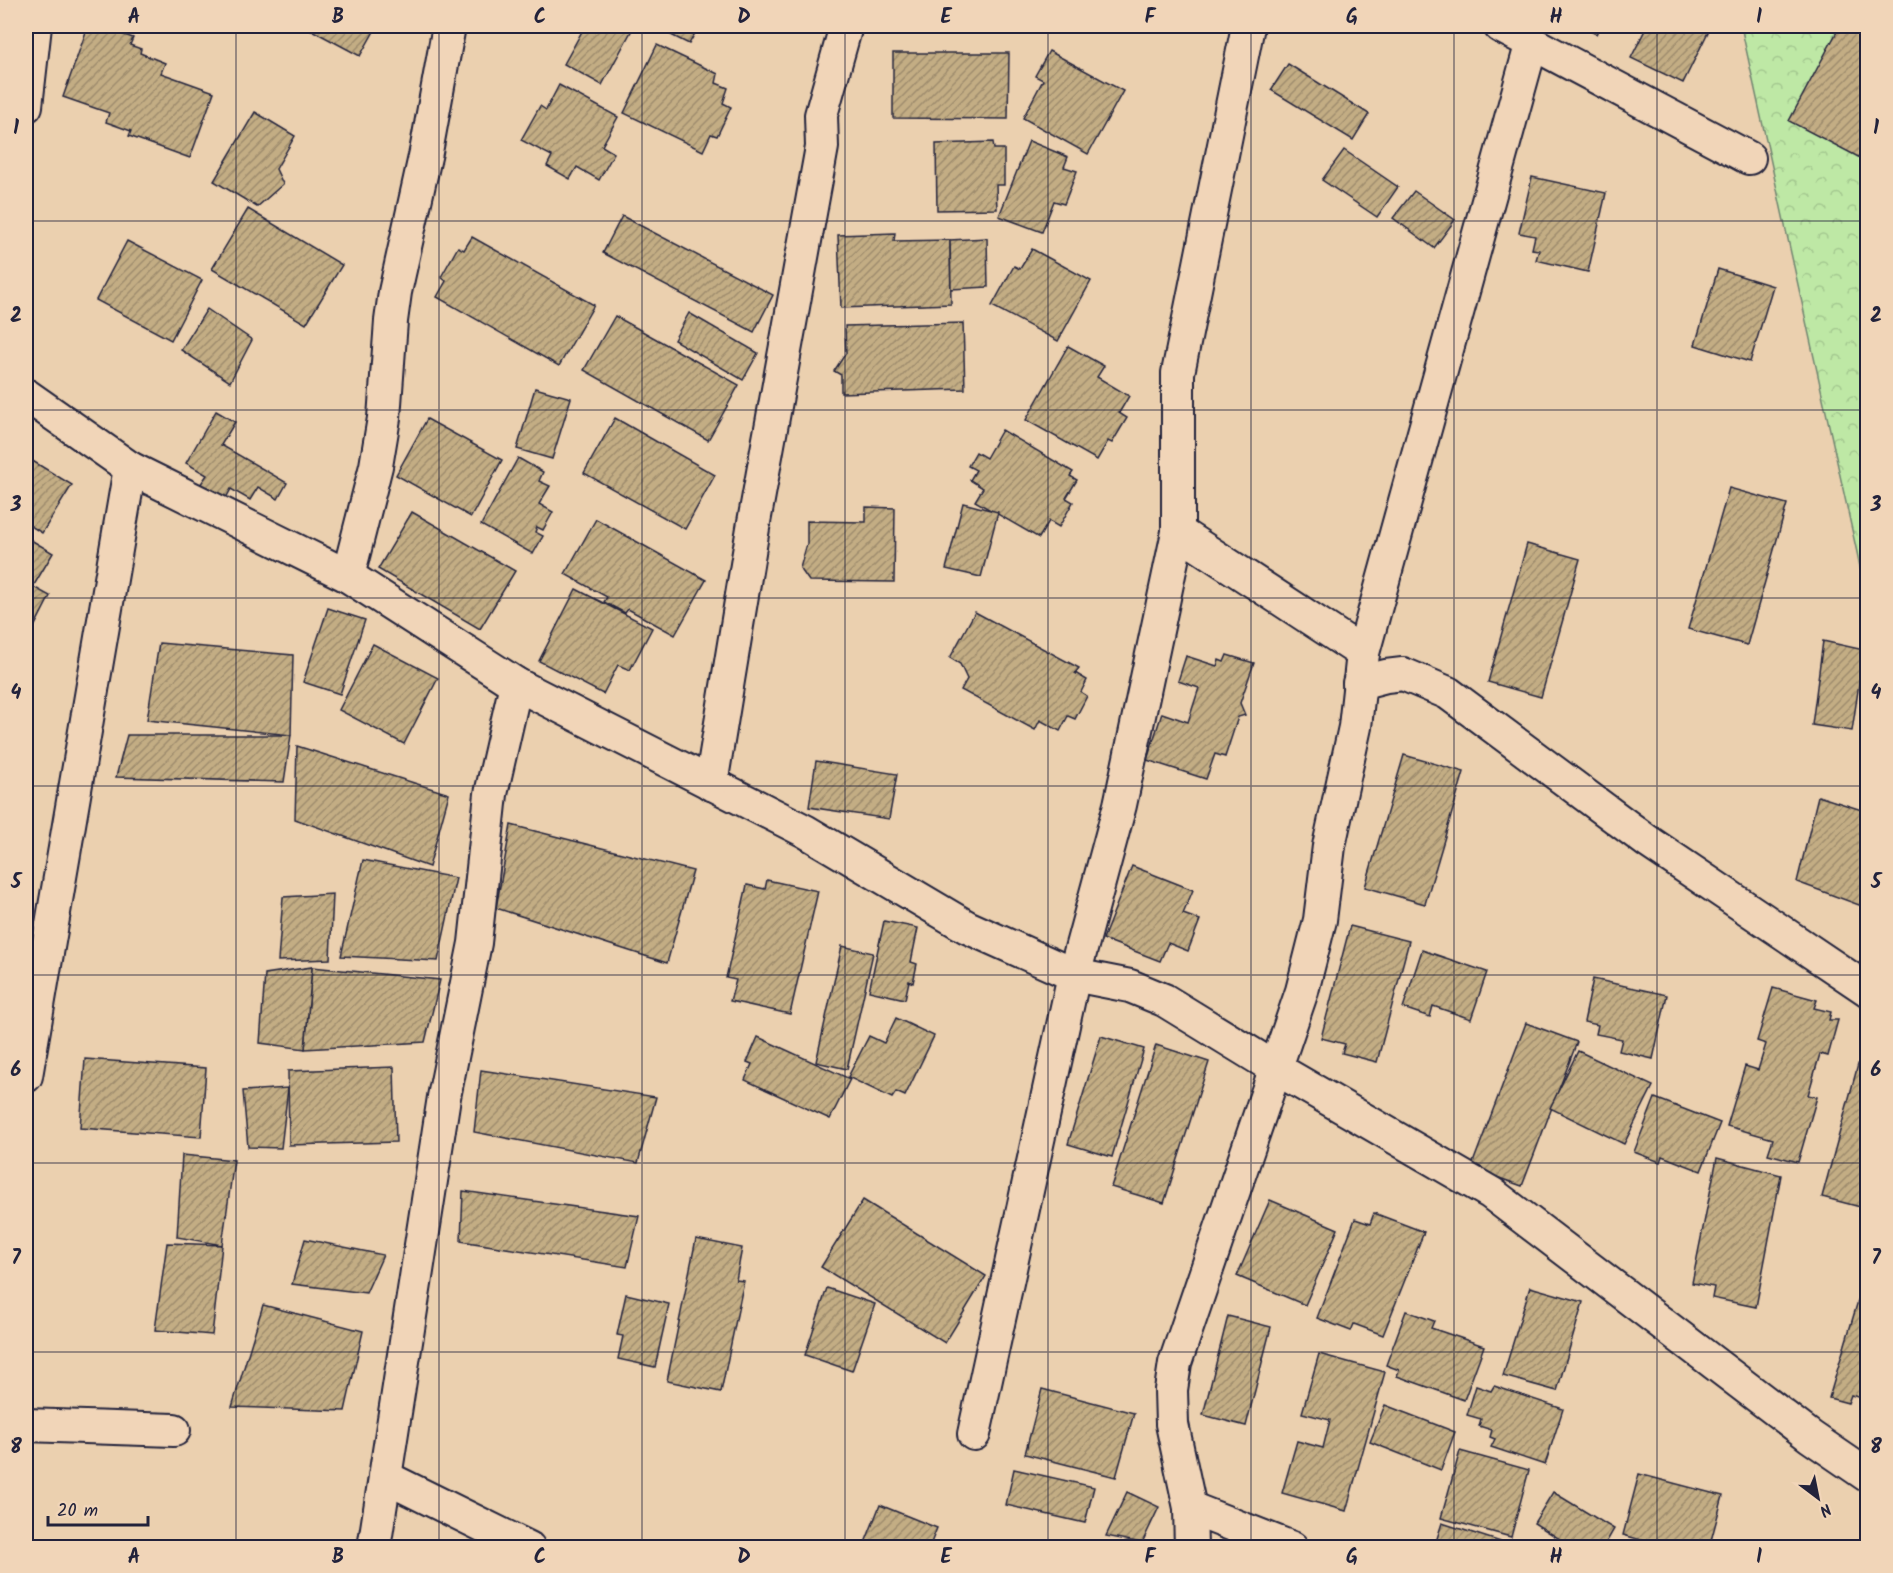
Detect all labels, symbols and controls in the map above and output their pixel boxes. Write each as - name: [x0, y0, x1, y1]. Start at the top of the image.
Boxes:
- text: A: [128, 2, 140, 34]
- text: B: [332, 2, 344, 34]
- text: C: [534, 2, 546, 34]
- text: D: [737, 2, 751, 34]
- text: E: [940, 2, 952, 34]
- text: F: [1145, 2, 1157, 34]
- text: G: [1346, 2, 1358, 34]
- text: H: [1549, 2, 1563, 34]
- text: I: [1756, 2, 1762, 34]
- text: 1: [13, 113, 19, 145]
- text: 1: [1873, 113, 1879, 145]
- text: 2: [10, 301, 22, 333]
- text: 2: [1870, 301, 1882, 333]
- text: 3: [10, 490, 22, 522]
- text: 3: [1870, 490, 1882, 522]
- text: 4: [11, 678, 22, 710]
- text: 4: [1871, 678, 1882, 710]
- text: 5: [10, 867, 23, 899]
- text: 5: [1870, 867, 1883, 899]
- text: 6: [11, 1055, 22, 1087]
- text: 6: [1871, 1055, 1882, 1087]
- text: 7: [11, 1243, 21, 1275]
- text: 7: [1871, 1243, 1881, 1275]
- text: 8: [10, 1432, 22, 1464]
- text: 8: [1870, 1432, 1882, 1464]
- north arrow: [1788, 1468, 1848, 1528]
- scale bar: [48, 1489, 148, 1527]
- text: N: [1814, 1496, 1836, 1523]
- text: 20 m: [57, 1497, 98, 1526]
- text: A: [128, 1542, 140, 1573]
- text: B: [332, 1542, 344, 1573]
- text: C: [534, 1542, 546, 1573]
- text: D: [737, 1542, 751, 1573]
- text: E: [940, 1542, 952, 1573]
- text: F: [1145, 1542, 1157, 1573]
- text: G: [1346, 1542, 1358, 1573]
- text: H: [1549, 1542, 1563, 1573]
- text: I: [1756, 1542, 1762, 1573]

